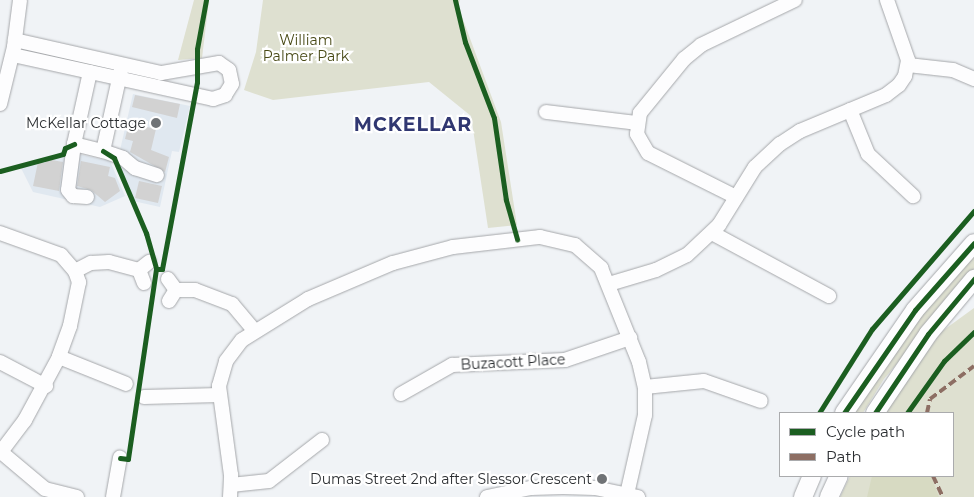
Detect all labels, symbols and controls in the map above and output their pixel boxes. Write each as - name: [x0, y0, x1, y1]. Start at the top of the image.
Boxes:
- park label: William Palmer Park: [263, 32, 349, 64]
- district label: MCKELLAR: [353, 114, 473, 136]
- place label: McKellar Cottage: [26, 115, 146, 131]
- marker: McKellar Cottage: [150, 117, 162, 129]
- street label: Buzacott Place: [460, 351, 566, 373]
- legend: [779, 412, 954, 477]
- text: Cycle path: [826, 422, 905, 441]
- text: Path: [826, 447, 862, 466]
- place label: Dumas Street 2nd after Slessor Crescent: [310, 471, 592, 487]
- marker: Dumas Street 2nd after Slessor Crescent: [596, 473, 608, 485]

